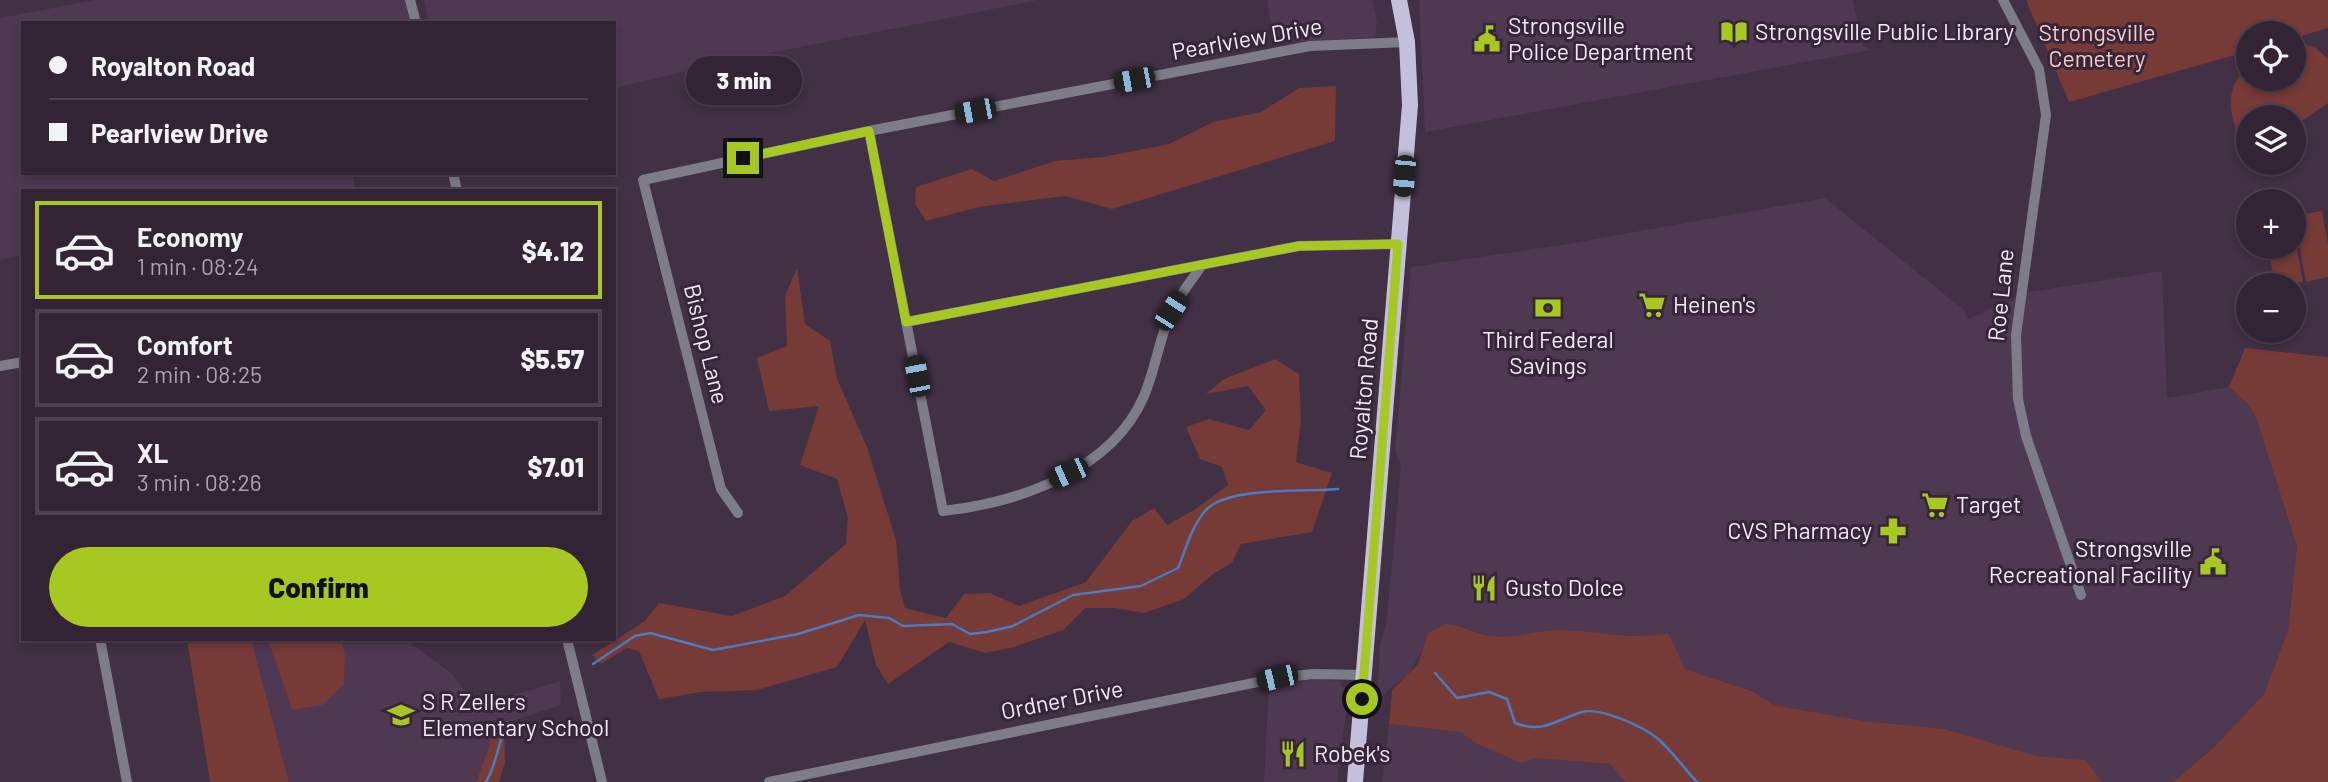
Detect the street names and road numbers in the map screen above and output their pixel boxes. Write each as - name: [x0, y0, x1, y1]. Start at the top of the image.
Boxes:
- street label: Pearlview Drive: [1170, 11, 1324, 65]
- street label: Roe Lane: [1981, 247, 2019, 342]
- street label: Bishop Lane: [679, 281, 735, 407]
- street label: Royalton Road: [1343, 317, 1383, 461]
- street label: Ordner Drive: [998, 673, 1125, 725]

